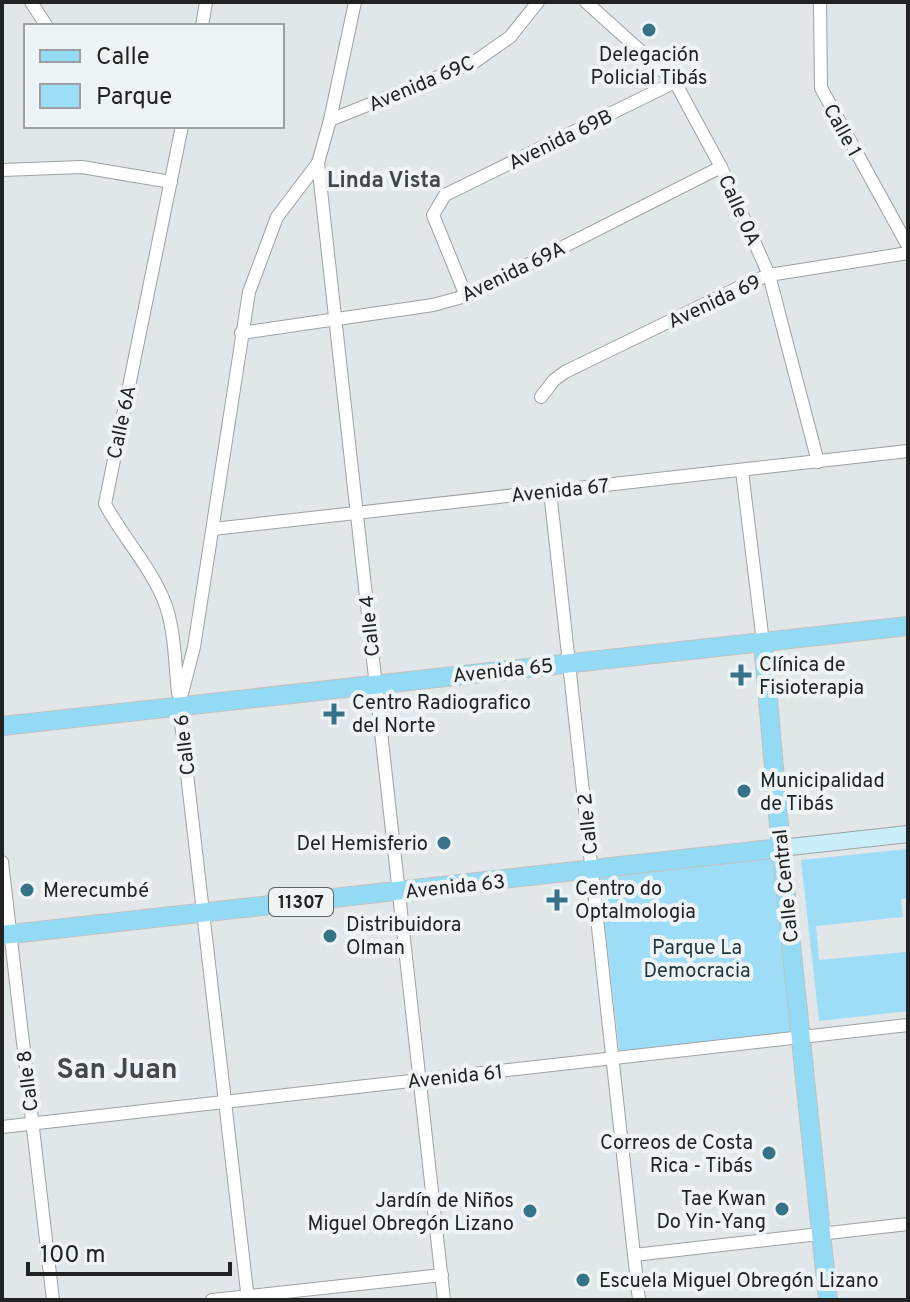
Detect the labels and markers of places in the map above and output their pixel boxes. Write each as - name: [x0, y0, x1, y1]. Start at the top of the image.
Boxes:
- marker: Delegación Policial Tibás: [640, 21, 658, 39]
- place label: Delegación Policial Tibás: [591, 43, 707, 92]
- place label: Clínica de Fisioterapia: [759, 653, 864, 702]
- marker: Clínica de Fisioterapia: [730, 664, 752, 686]
- place label: Centro Radiografico del Norte: [352, 691, 531, 740]
- marker: Centro Radiografico del Norte: [323, 703, 345, 725]
- place label: Municipalidad de Tibás: [760, 769, 885, 818]
- marker: Municipalidad de Tibás: [735, 782, 753, 800]
- place label: Del Hemisferio: [297, 832, 428, 858]
- marker: Del Hemisferio: [435, 834, 453, 852]
- place label: Centro do Optalmologia: [575, 877, 696, 926]
- place label: Merecumbé: [43, 879, 149, 905]
- marker: Merecumbé: [18, 881, 36, 899]
- marker: Centro do Optalmologia: [546, 889, 568, 911]
- place label: Distribuidora Olman: [346, 913, 461, 962]
- marker: Distribuidora Olman: [321, 927, 339, 945]
- place label: Correos de Costa Rica - Tibás: [600, 1131, 753, 1180]
- marker: Correos de Costa Rica - Tibás: [760, 1144, 778, 1162]
- place label: Tae Kwan Do Yin-Yang: [656, 1187, 766, 1236]
- place label: Jardín de Niños Miguel Obregón Lizano: [307, 1189, 514, 1238]
- marker: Tae Kwan Do Yin-Yang: [773, 1200, 791, 1218]
- marker: Jardín de Niños Miguel Obregón Lizano: [521, 1202, 539, 1220]
- place label: Escuela Miguel Obregón Lizano: [599, 1269, 879, 1295]
- marker: Escuela Miguel Obregón Lizano: [574, 1271, 592, 1289]

